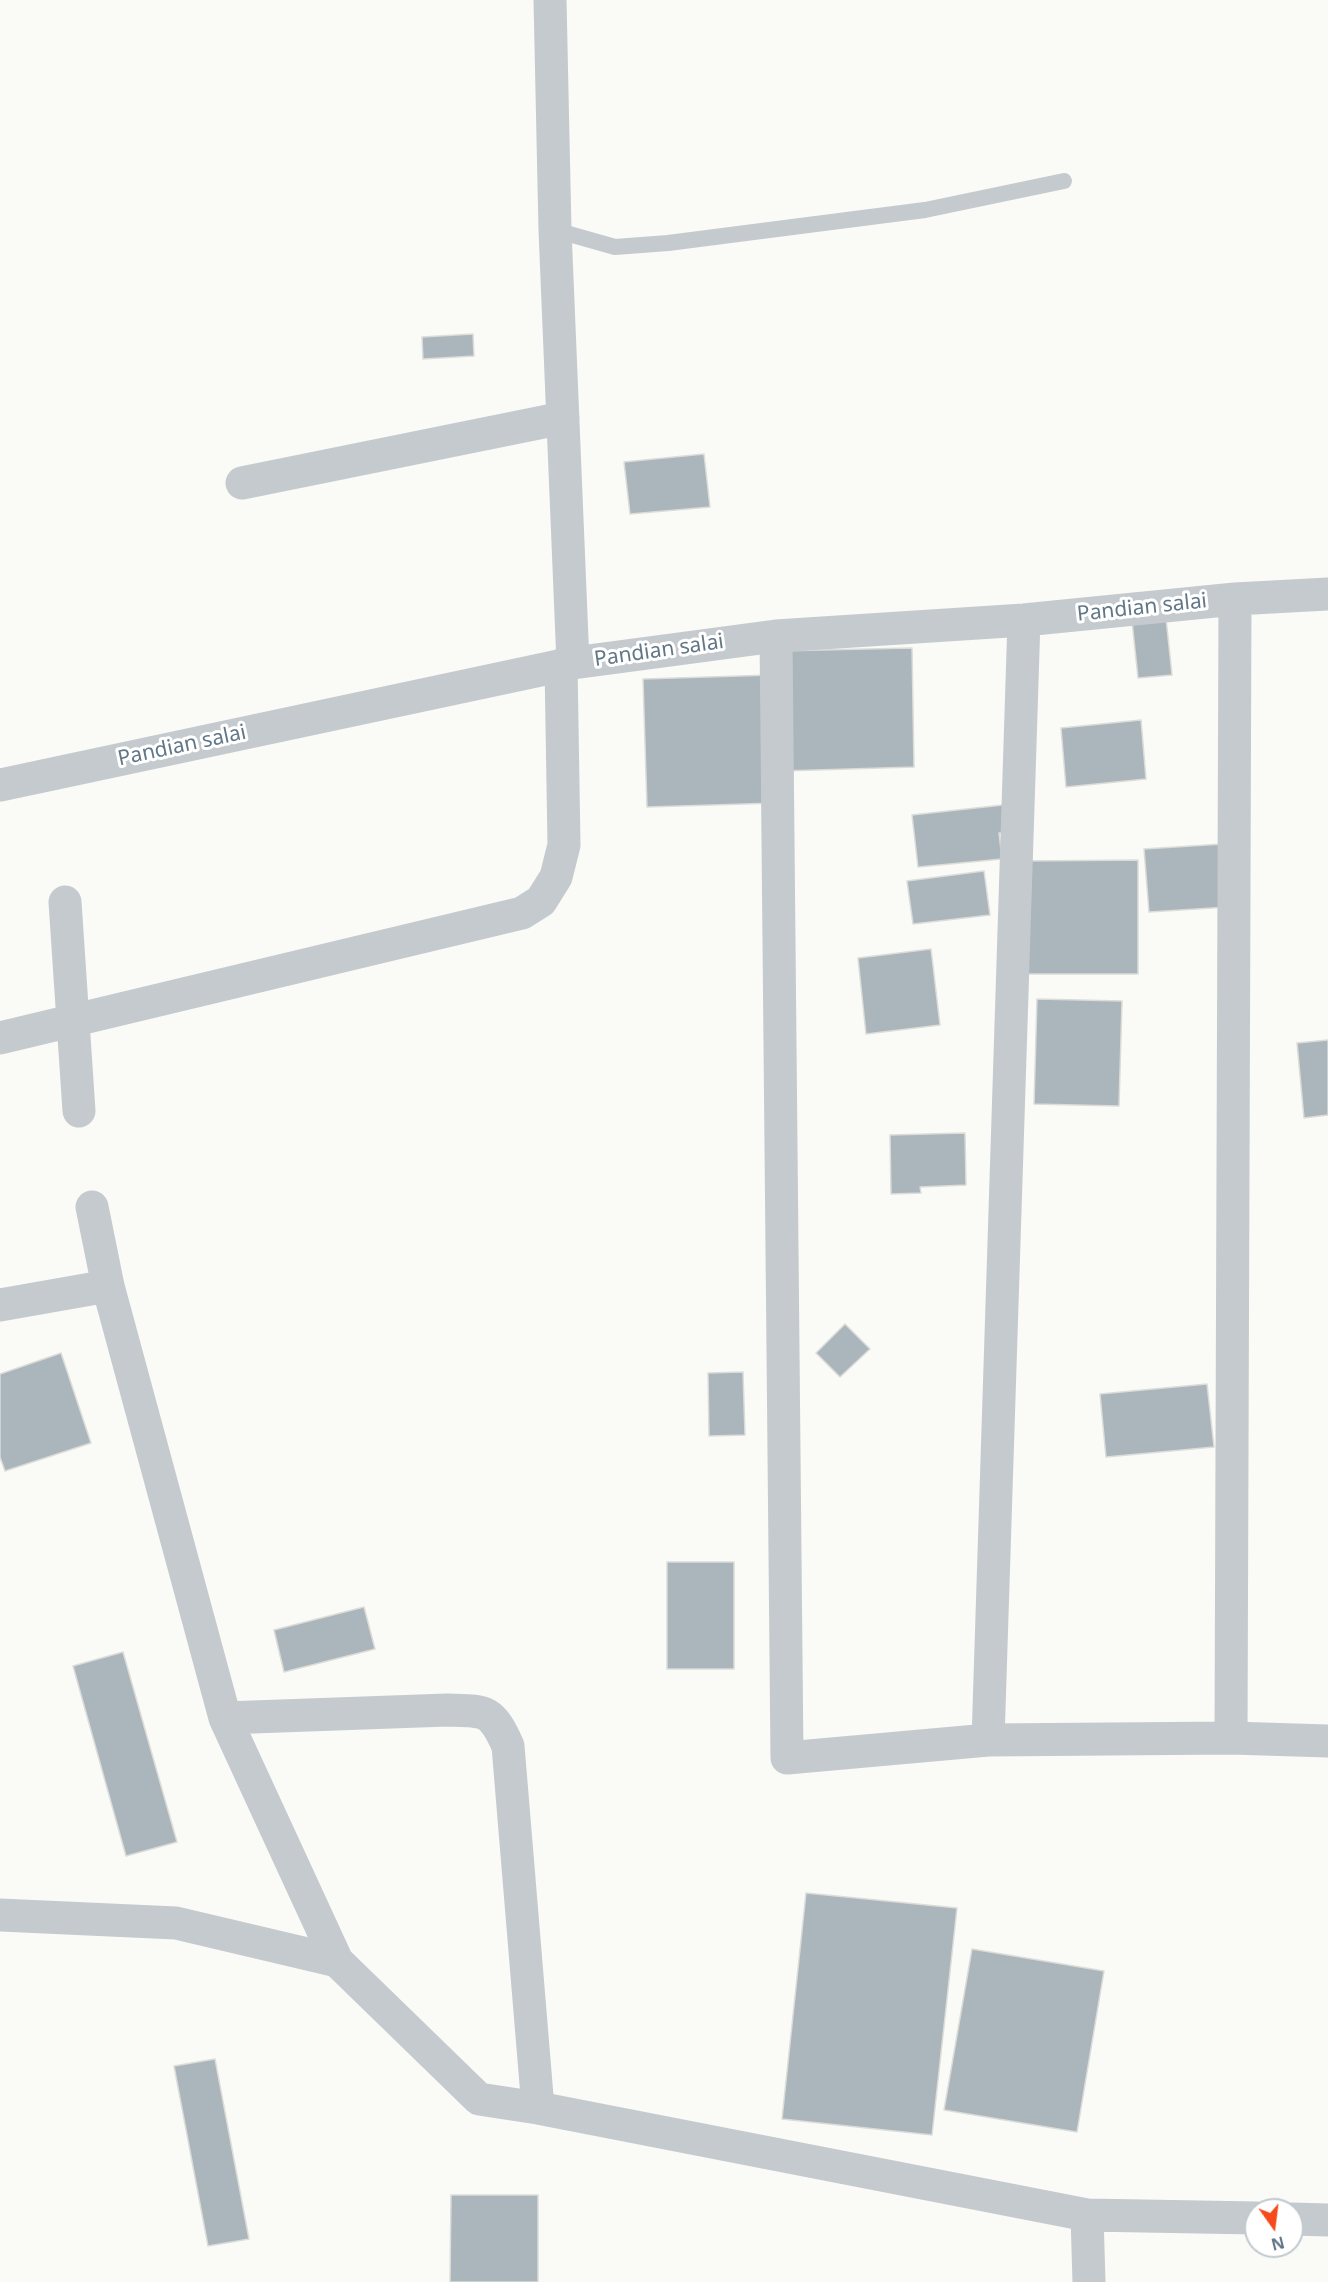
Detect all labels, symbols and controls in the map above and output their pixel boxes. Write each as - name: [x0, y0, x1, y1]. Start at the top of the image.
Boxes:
- street label: Pandian salai: [1076, 589, 1208, 627]
- street label: Pandian salai: [593, 629, 725, 673]
- street label: Pandian salai: [116, 720, 248, 772]
- north arrow: [1244, 2198, 1304, 2258]
- text: N: [1269, 2231, 1287, 2256]

